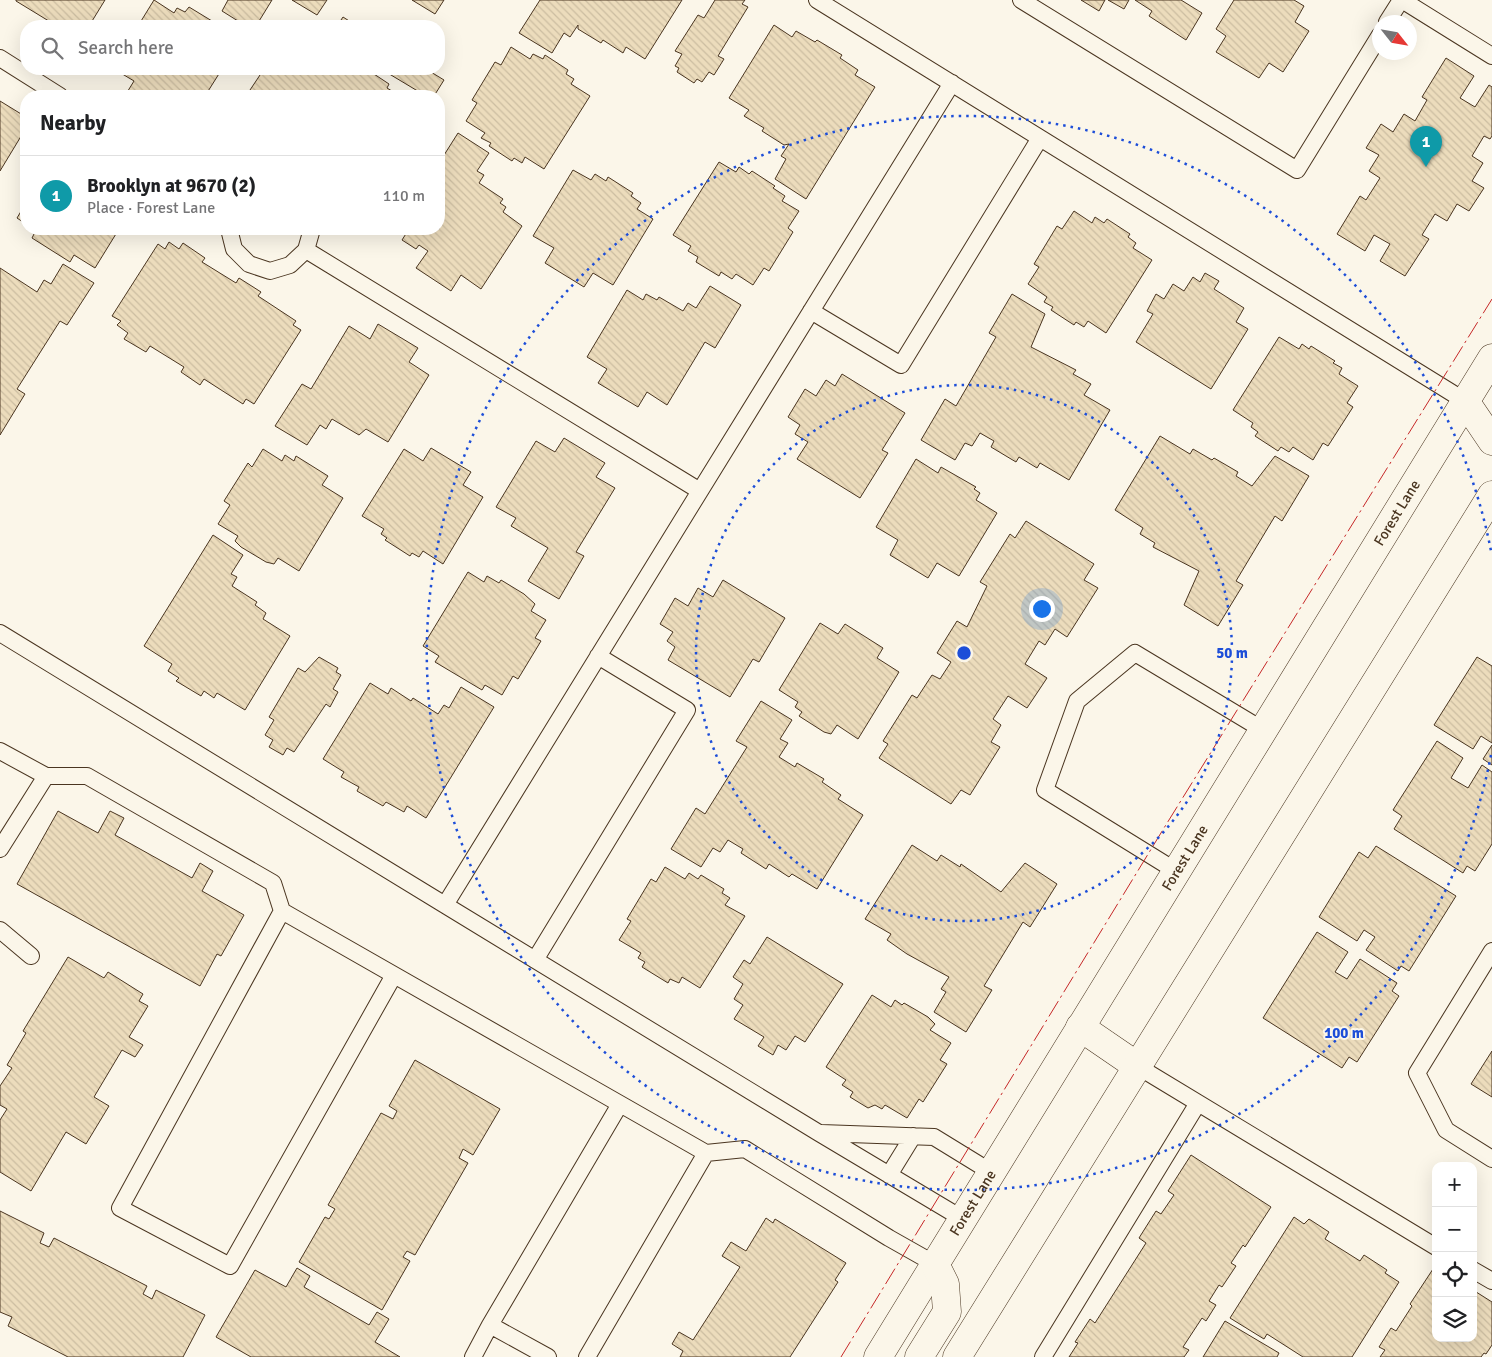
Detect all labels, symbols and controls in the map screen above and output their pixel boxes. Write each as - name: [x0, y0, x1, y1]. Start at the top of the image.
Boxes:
- north arrow: [1372, 15, 1417, 60]
- search box: [20, 20, 445, 75]
- icon: search: [38, 34, 66, 62]
- text: Search here: [78, 36, 174, 60]
- text: Nearby: [40, 110, 106, 136]
- pin: 1: [1410, 126, 1442, 167]
- text: Brooklyn at 9670 (2): [87, 174, 256, 198]
- text: 1: [52, 186, 60, 206]
- text: 110 m: [383, 186, 425, 206]
- text: Place · Forest Lane: [87, 198, 215, 218]
- street label: Forest Lane: [1370, 476, 1424, 549]
- your location: [1029, 596, 1055, 622]
- centre of rings: [955, 644, 973, 662]
- text: 50 m: [1216, 644, 1248, 662]
- street label: Forest Lane: [1158, 821, 1212, 894]
- text: 100 m: [1324, 1024, 1364, 1042]
- map controls: [1432, 1162, 1477, 1342]
- button: +: [1432, 1162, 1477, 1207]
- street label: Forest Lane: [946, 1167, 1000, 1239]
- button: −: [1432, 1207, 1477, 1252]
- button: locate: [1432, 1252, 1477, 1297]
- button: layers: [1432, 1297, 1477, 1342]

